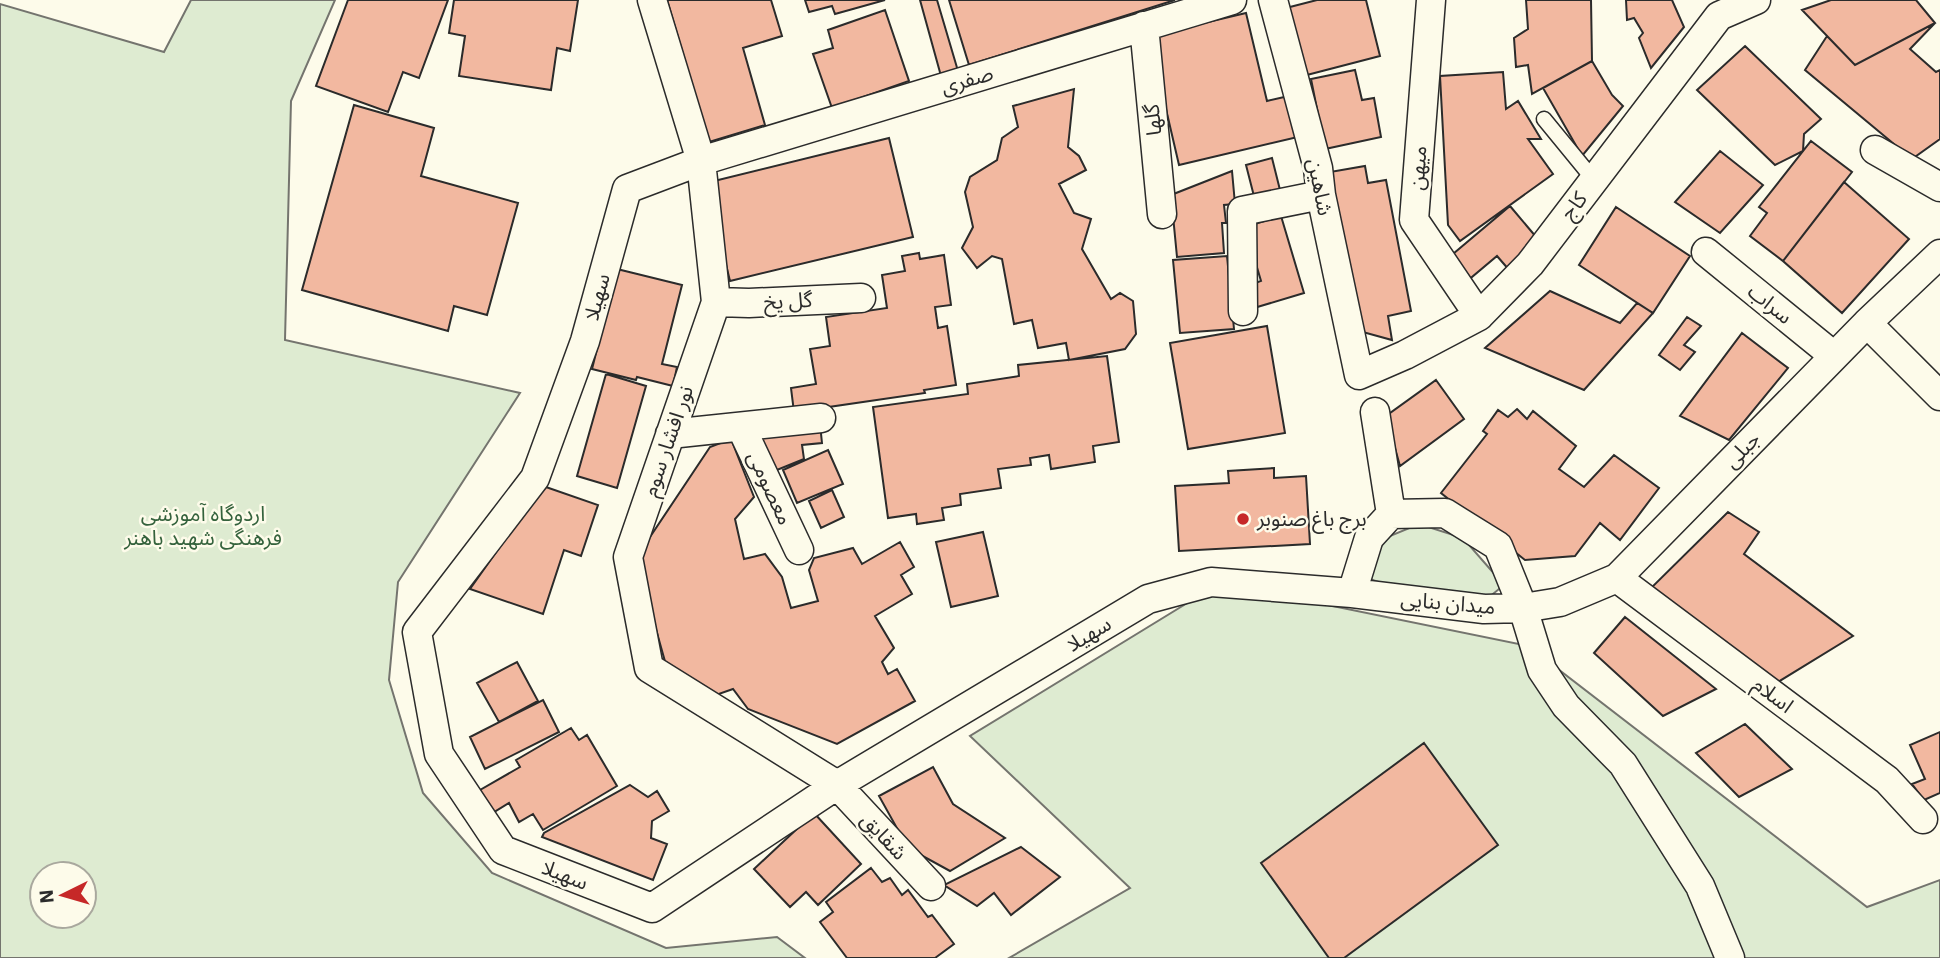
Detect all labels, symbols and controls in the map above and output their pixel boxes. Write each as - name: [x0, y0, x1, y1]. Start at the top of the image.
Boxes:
- street label: صفری: [937, 58, 996, 100]
- street label: گلها: [1136, 103, 1168, 137]
- street label: میهن: [1401, 145, 1433, 191]
- street label: شاهین: [1302, 156, 1340, 218]
- street label: کاج: [1554, 185, 1595, 226]
- street label: سهیلا: [576, 270, 616, 323]
- street label: سراب: [1742, 277, 1799, 330]
- street label: گل یخ: [763, 285, 814, 317]
- street label: نور افشار سوم: [635, 381, 702, 501]
- street label: جبلی: [1717, 425, 1766, 474]
- street label: معصومی: [742, 446, 800, 529]
- park label: اردوگاه آموزشی فرهنگی شهید باهنر: [123, 499, 282, 551]
- place label: برج باغ صنوبر: [1256, 504, 1367, 534]
- marker: برج باغ صنوبر: [1235, 511, 1251, 527]
- street label: میدان بنایی: [1400, 584, 1497, 620]
- street label: سهیلا: [1061, 609, 1116, 657]
- street label: اسلام: [1746, 670, 1800, 721]
- street label: شقایق: [855, 805, 914, 865]
- street label: سهیلا: [538, 852, 593, 896]
- north arrow: [28, 860, 98, 930]
- text: N: [34, 889, 59, 904]

